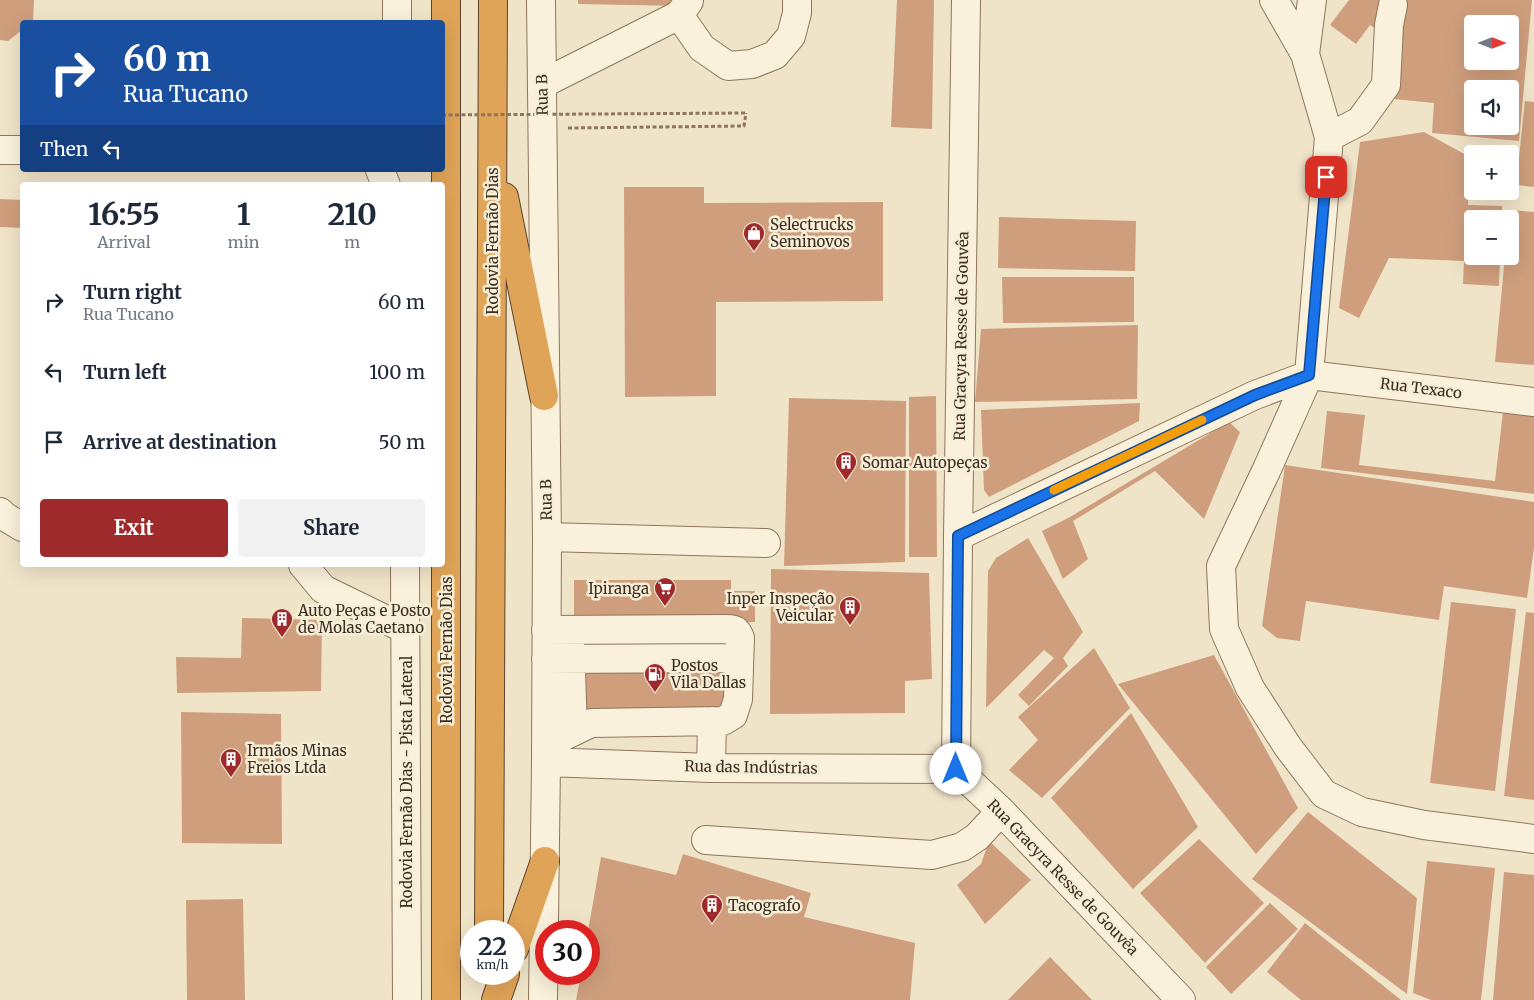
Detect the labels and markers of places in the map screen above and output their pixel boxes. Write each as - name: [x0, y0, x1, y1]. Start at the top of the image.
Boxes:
- pin: [1305, 156, 1347, 198]
- place label: Selectrucks Seminovos: [770, 215, 854, 251]
- shop icon: Selectrucks Seminovos: [742, 221, 766, 252]
- building icon: Somar Autopeças: [834, 450, 858, 481]
- place label: Somar Autopeças: [862, 453, 988, 472]
- supermarket icon: Ipiranga: [653, 576, 677, 607]
- place label: Ipiranga: [588, 579, 649, 598]
- place label: Inper Inspeção Veicular: [727, 589, 834, 625]
- building icon: Inper Inspeção Veicular: [838, 595, 862, 626]
- place label: Auto Peças e Posto de Molas Caetano: [297, 601, 431, 637]
- building icon: Auto Peças e Posto de Molas Caetano: [270, 607, 294, 638]
- place label: Postos Vila Dallas: [670, 656, 746, 692]
- fuel station icon: Postos Vila Dallas: [643, 662, 667, 693]
- place label: Irmãos Minas Freios Ltda: [247, 741, 347, 777]
- building icon: Irmãos Minas Freios Ltda: [219, 747, 243, 778]
- building icon: Tacografo: [700, 893, 724, 924]
- place label: Tacografo: [728, 896, 801, 915]

